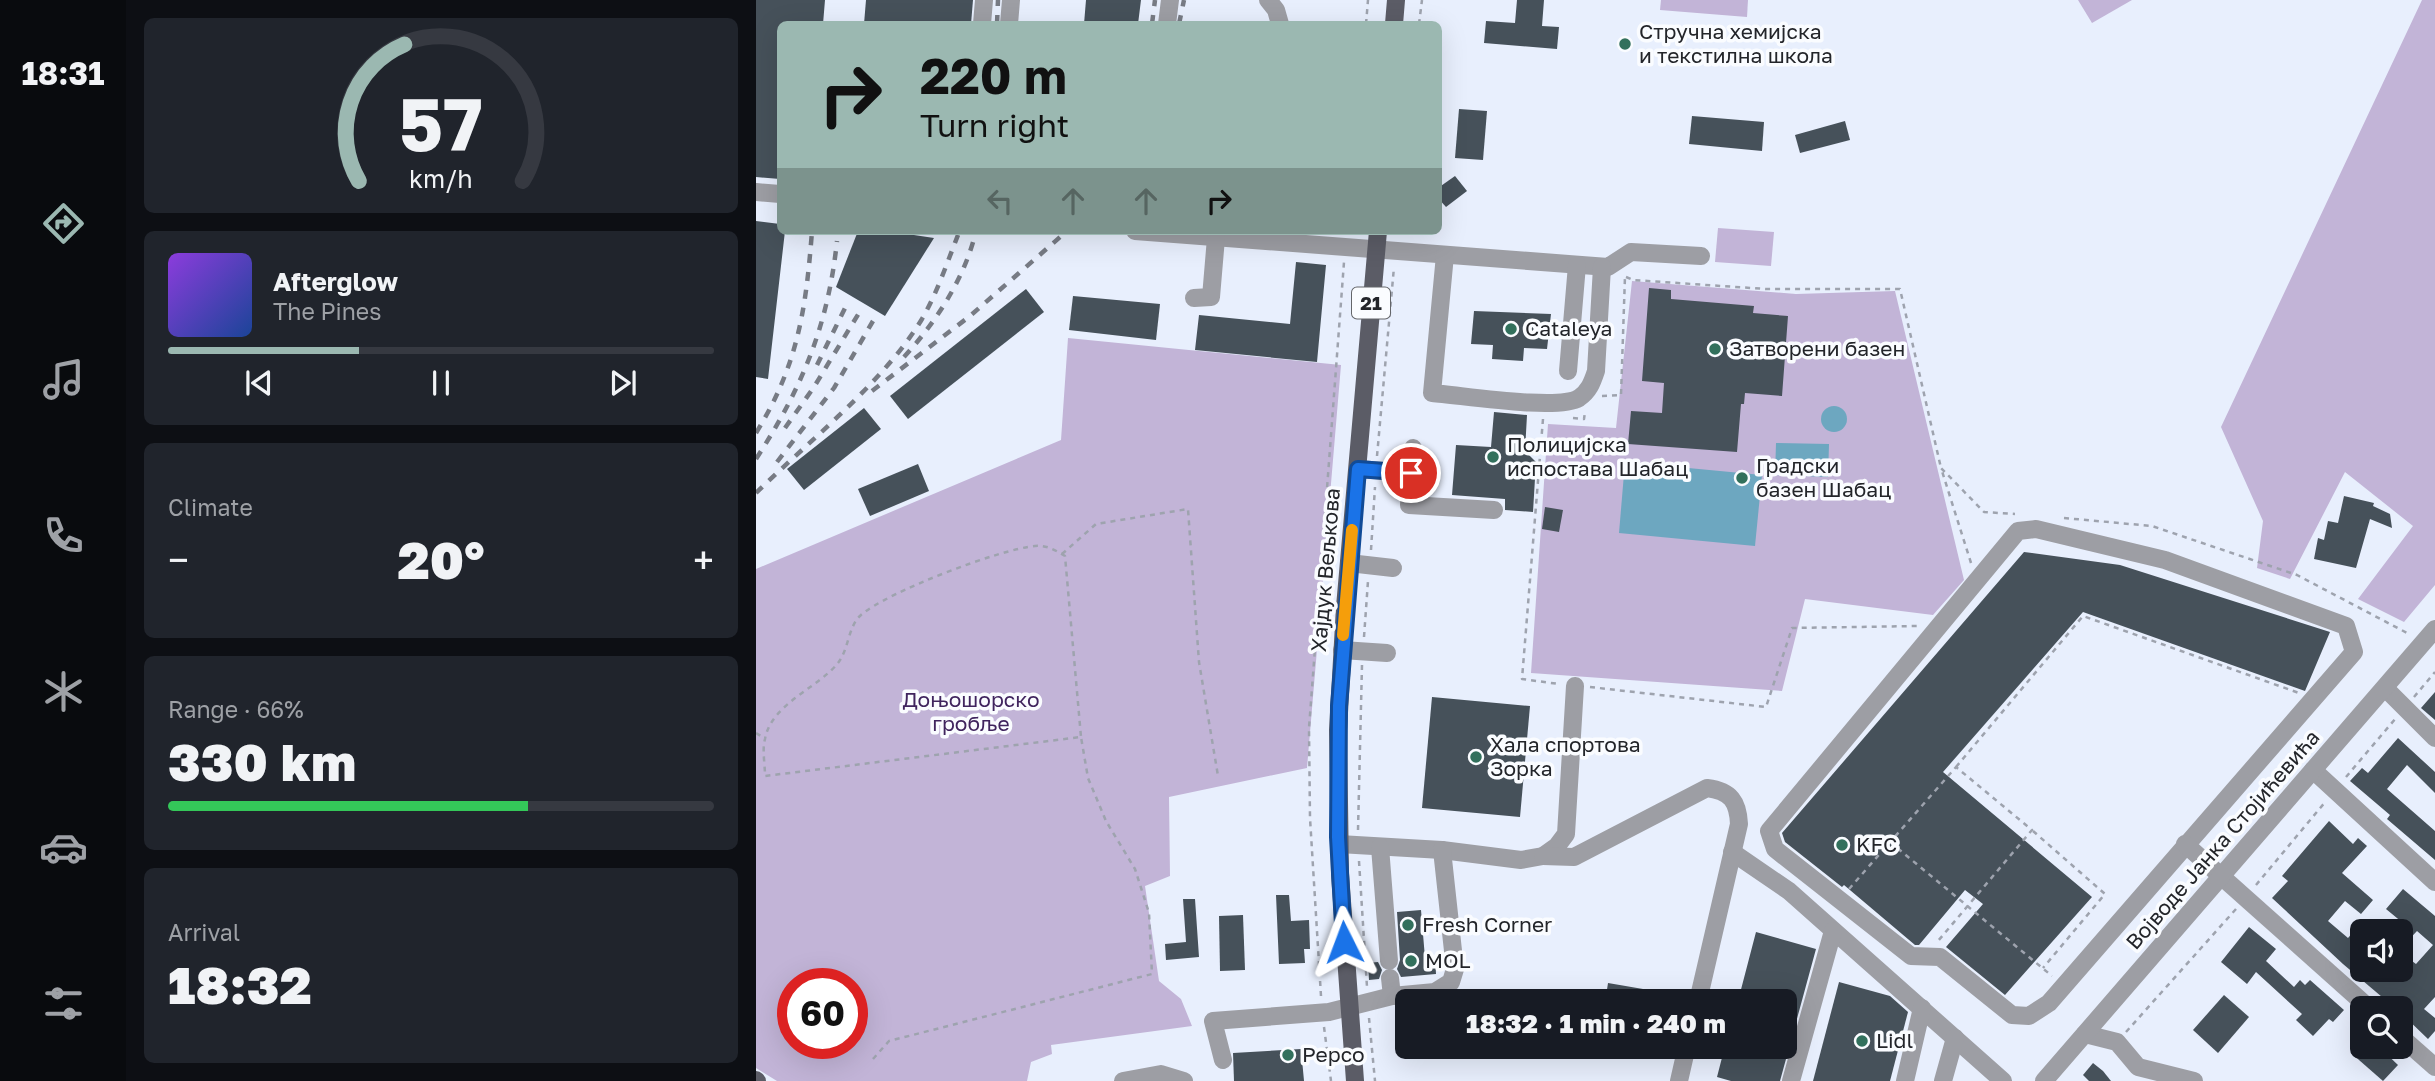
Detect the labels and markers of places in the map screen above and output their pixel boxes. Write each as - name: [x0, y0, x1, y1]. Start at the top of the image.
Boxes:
- place label: Стручна хемијска и текстилна школа: [1639, 18, 1833, 68]
- marker: Стручна хемијска и текстилна школа: [1617, 36, 1633, 52]
- place label: Cataleya: [1525, 315, 1612, 341]
- marker: Cataleya: [1503, 321, 1519, 337]
- place label: Затворени базен: [1729, 335, 1905, 361]
- marker: Затворени базен: [1707, 341, 1723, 357]
- place label: Полицијска испостава Шабац: [1507, 431, 1688, 481]
- pin: [1381, 443, 1441, 503]
- marker: Полицијска испостава Шабац: [1485, 449, 1501, 465]
- place label: Градски базен Шабац: [1756, 452, 1891, 502]
- marker: Градски базен Шабац: [1734, 470, 1750, 486]
- place label: Хала спортова Зорка: [1490, 731, 1641, 781]
- marker: Хала спортова Зорка: [1468, 749, 1484, 765]
- place label: KFC: [1856, 831, 1897, 857]
- marker: KFC: [1834, 837, 1850, 853]
- place label: Fresh Corner: [1422, 911, 1552, 937]
- marker: Fresh Corner: [1400, 917, 1416, 933]
- place label: MOL: [1425, 947, 1471, 973]
- marker: MOL: [1403, 953, 1419, 969]
- place label: Lidl: [1876, 1027, 1913, 1053]
- marker: Lidl: [1854, 1033, 1870, 1049]
- place label: Pepco: [1302, 1041, 1365, 1067]
- marker: Pepco: [1280, 1047, 1296, 1063]

